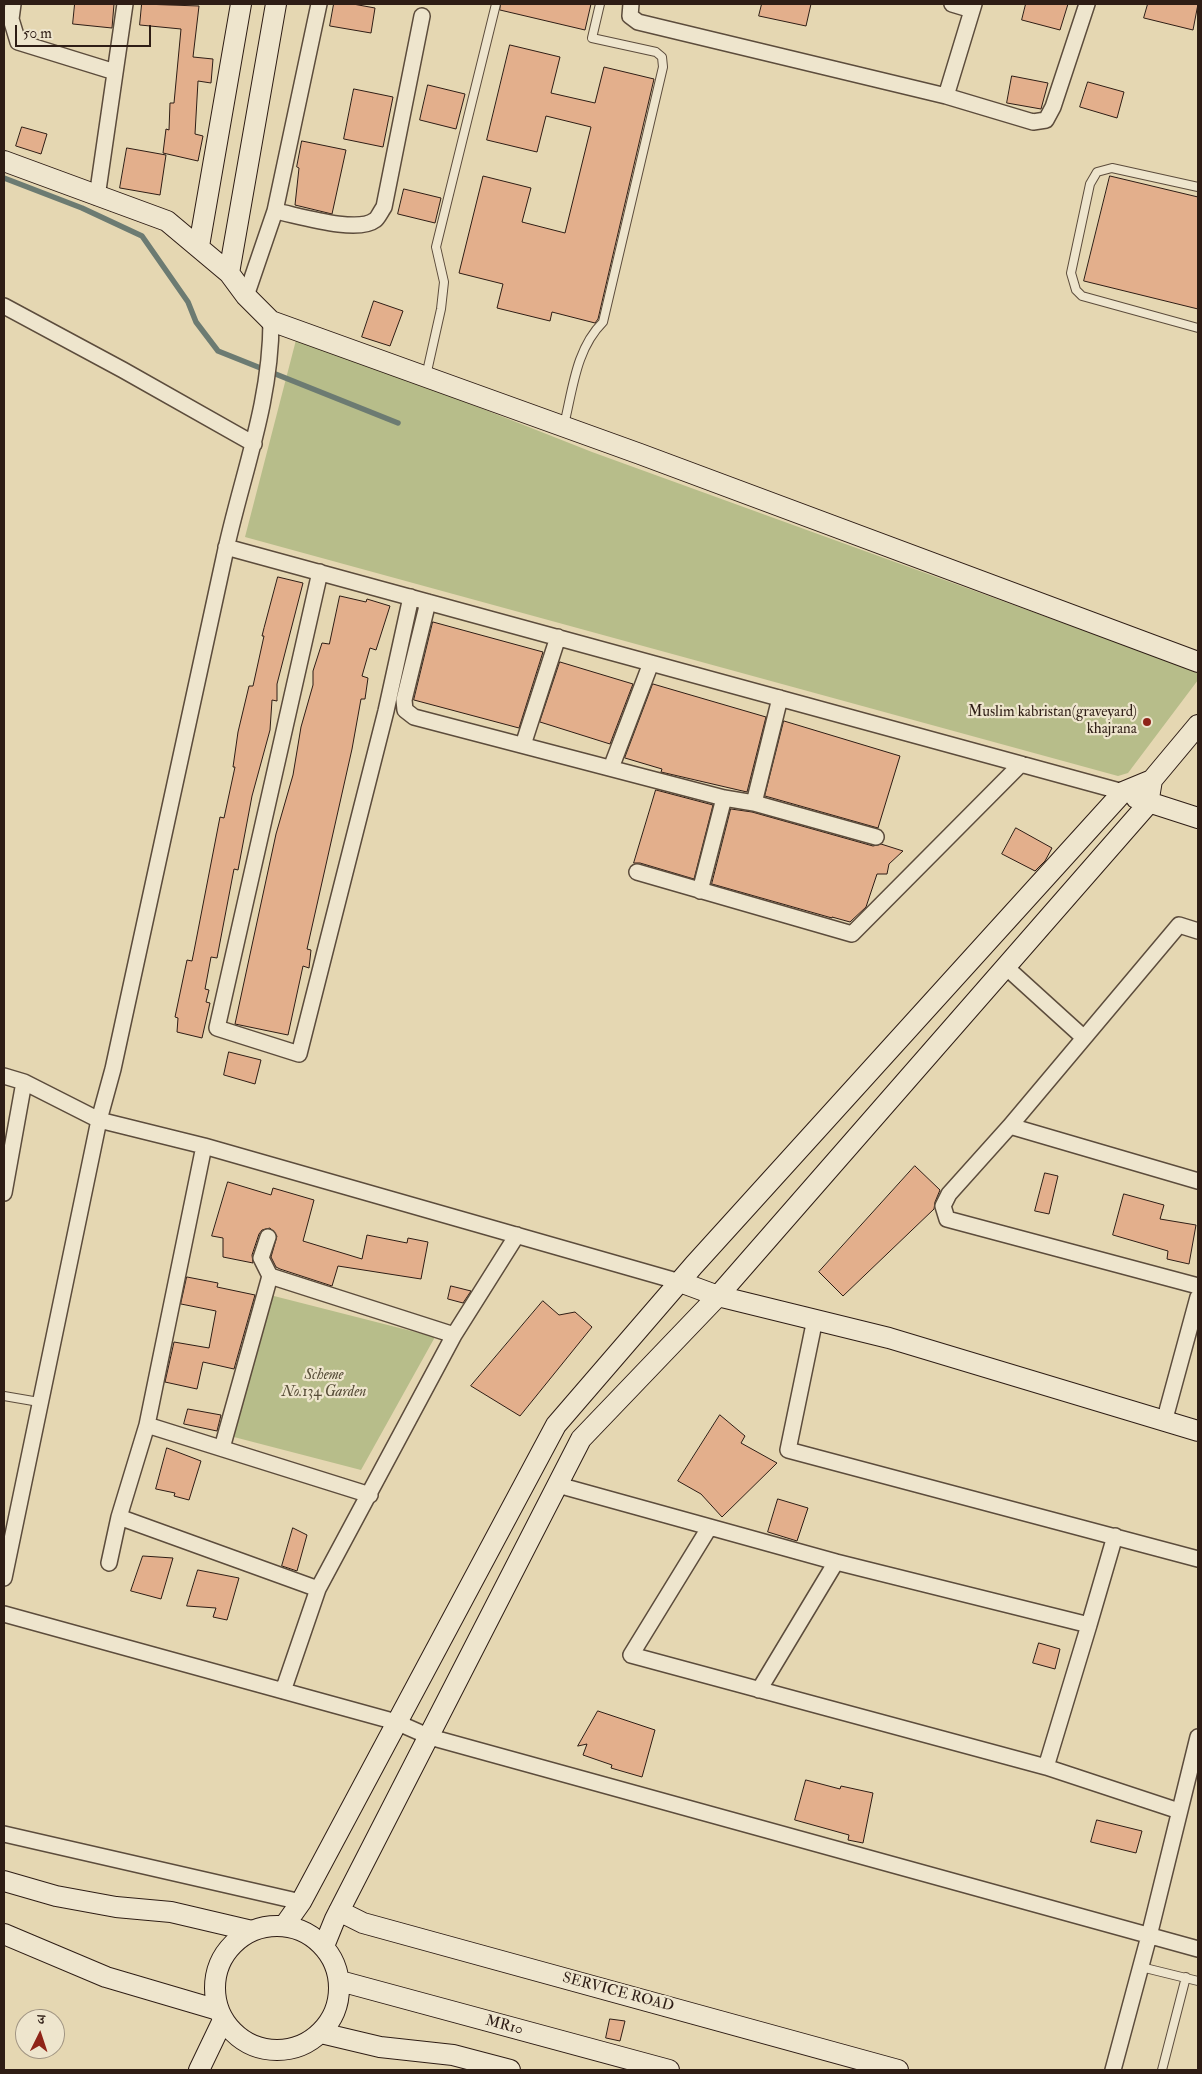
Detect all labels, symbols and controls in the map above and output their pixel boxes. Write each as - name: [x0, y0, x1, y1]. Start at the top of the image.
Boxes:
- scale bar: [18, 15, 154, 47]
- text: 50 m: [23, 24, 52, 43]
- place label: Muslim kabristan(graveyard) khajrana: [968, 704, 1137, 739]
- marker: Muslim kabristan(graveyard) khajrana: [1141, 716, 1153, 728]
- park label: Scheme No.134 Garden: [282, 1367, 366, 1402]
- street label: SERVICE ROAD: [560, 1969, 676, 2017]
- north arrow: [15, 2009, 65, 2059]
- text: उ: [37, 2011, 45, 2028]
- street label: MR10: [483, 2012, 525, 2040]

